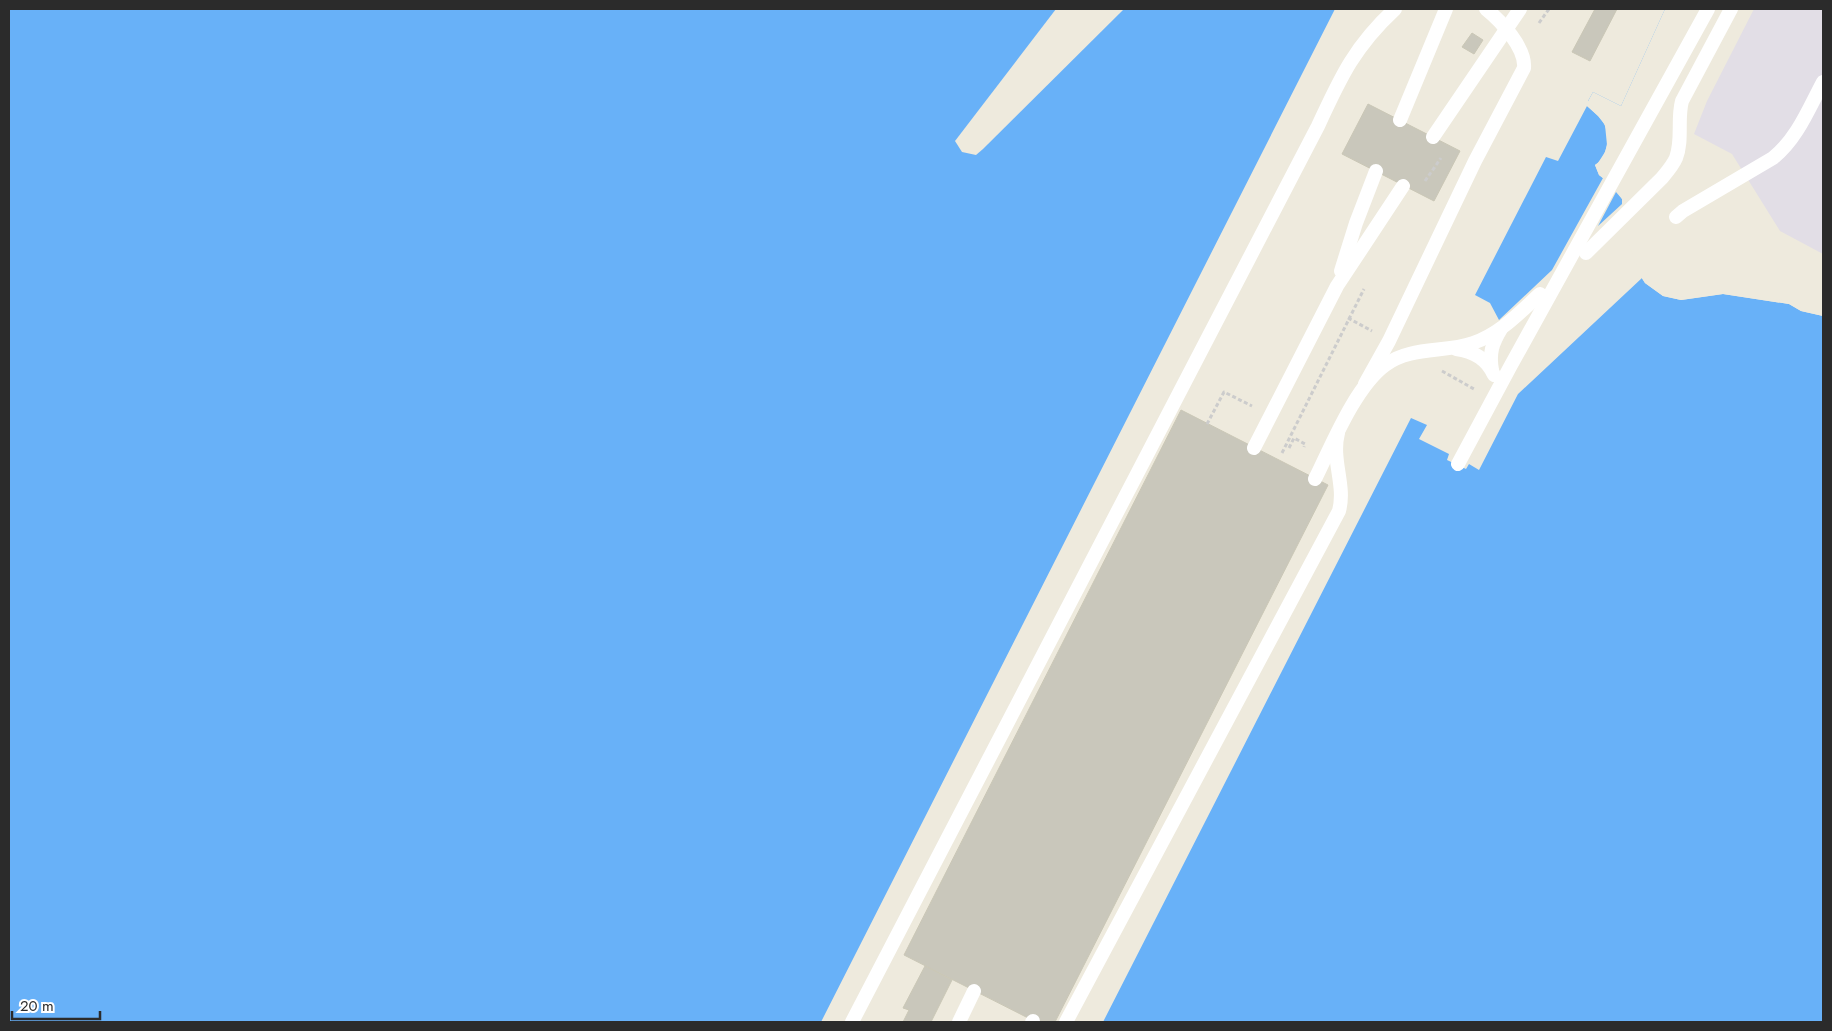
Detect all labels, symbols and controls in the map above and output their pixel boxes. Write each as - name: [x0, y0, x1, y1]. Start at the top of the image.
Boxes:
- scale bar: [12, 988, 100, 1020]
- text: 20 m: [20, 995, 54, 1017]

